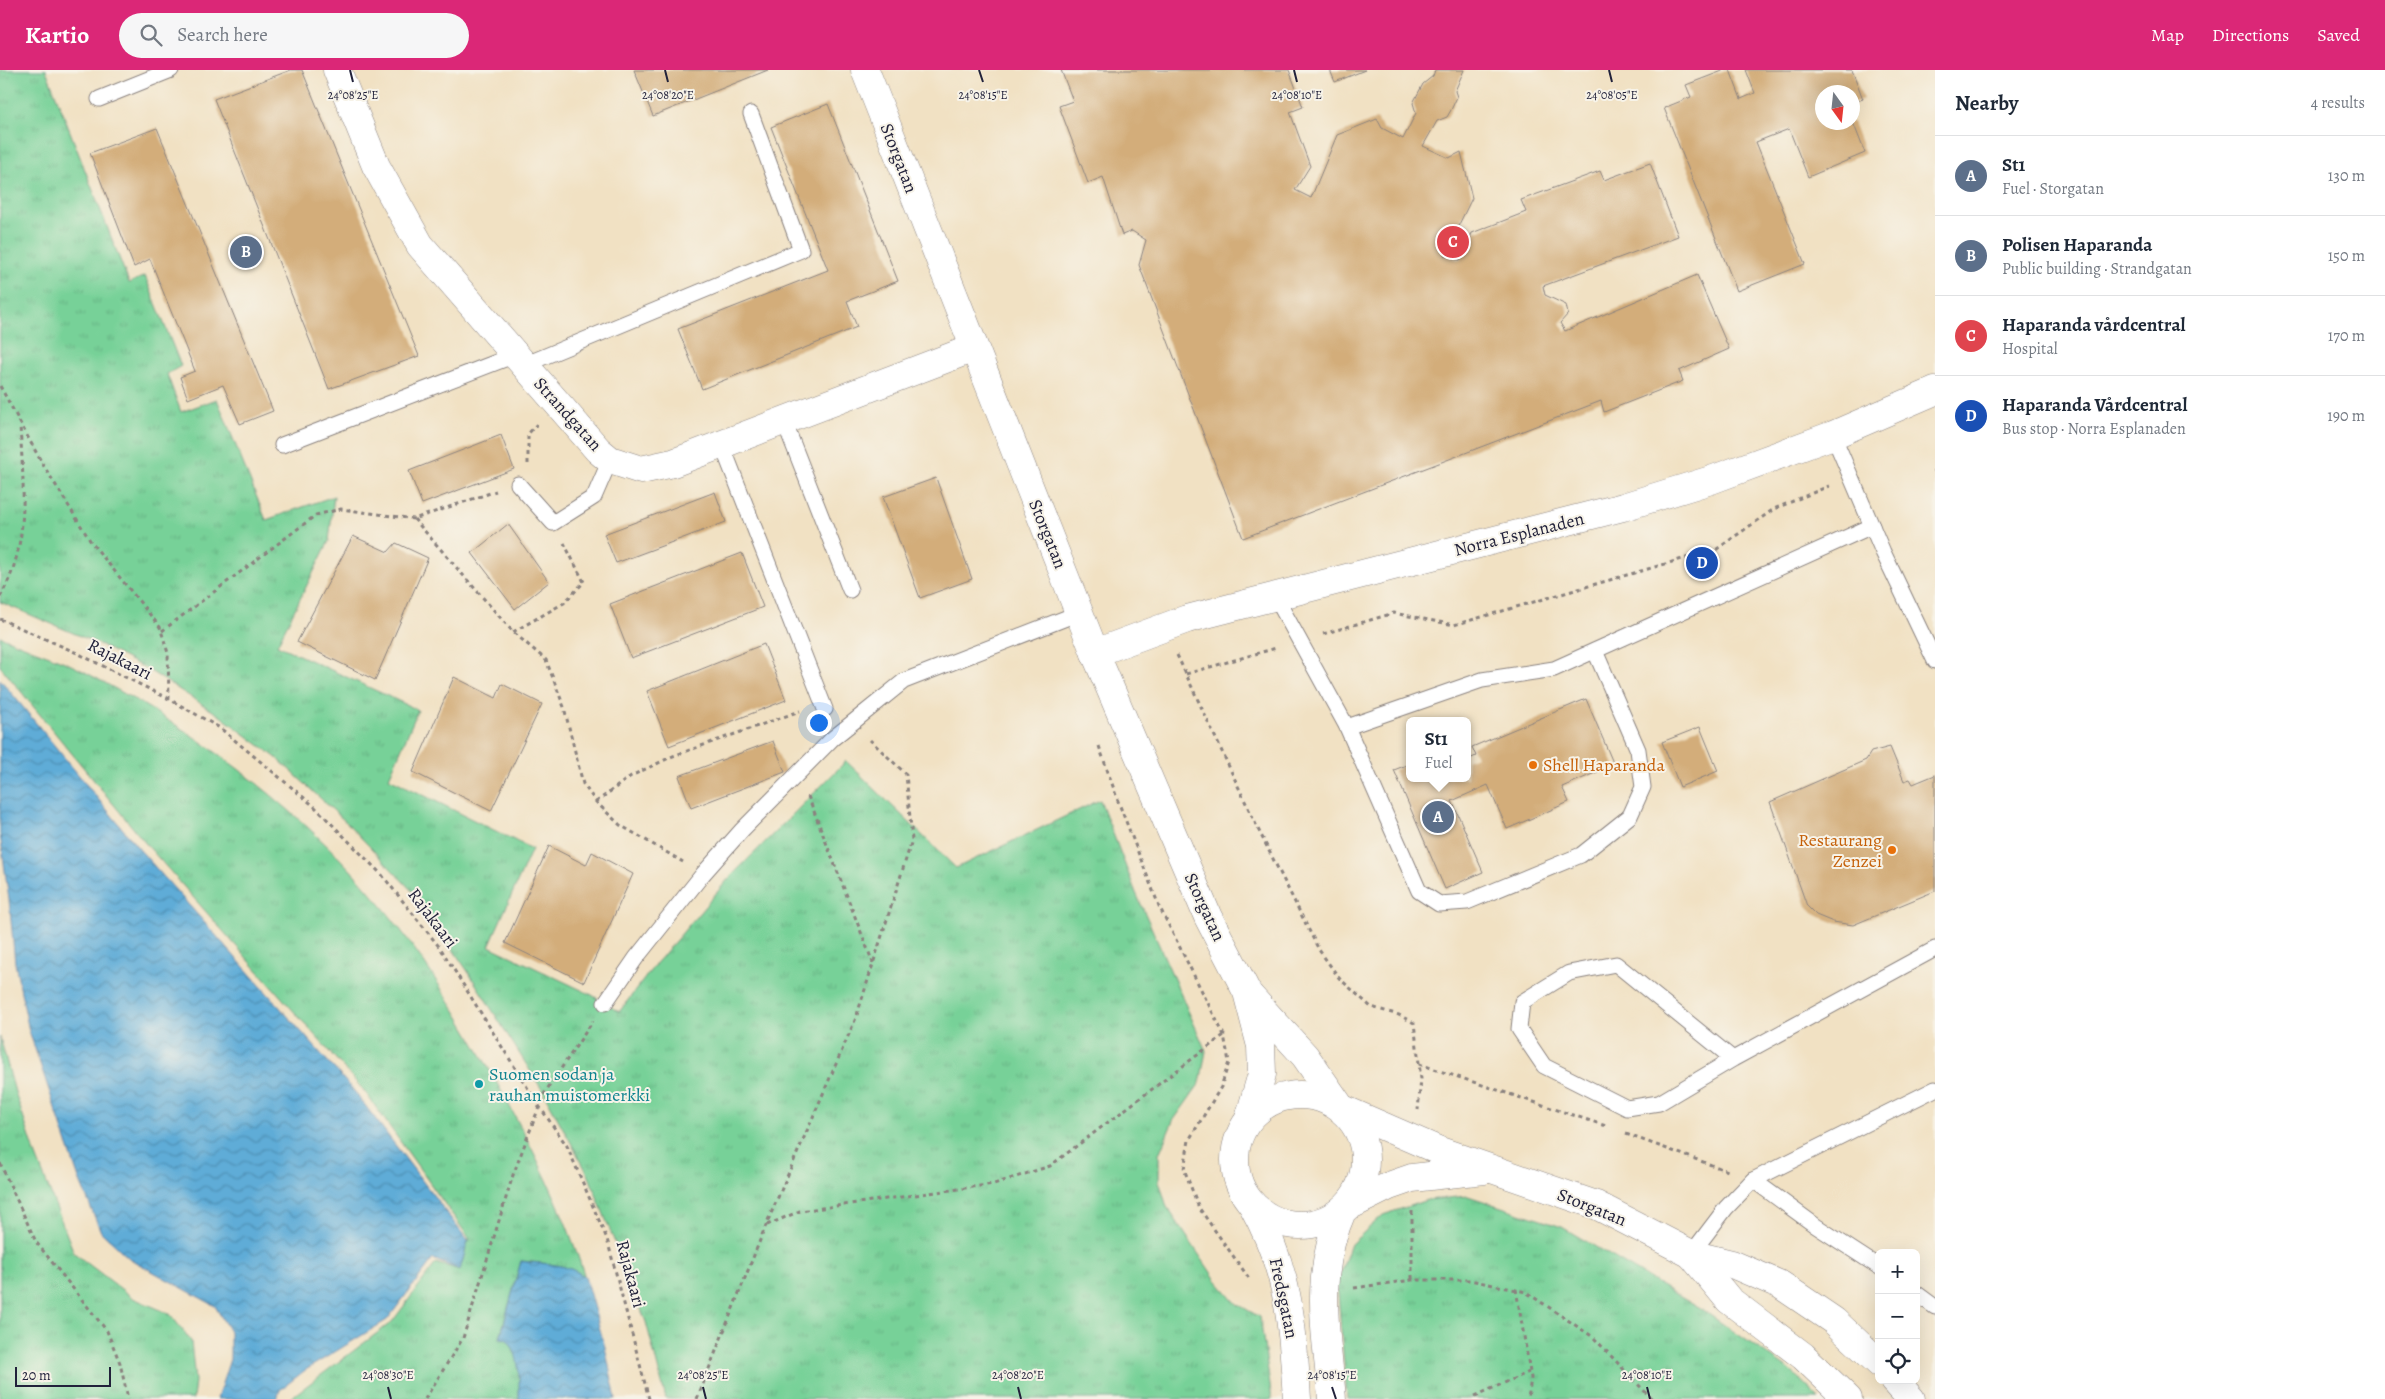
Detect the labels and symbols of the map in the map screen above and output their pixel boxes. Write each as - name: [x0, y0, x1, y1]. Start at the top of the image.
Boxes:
- north arrow: [1815, 85, 1860, 130]
- text: 24°08'25"E: [328, 87, 378, 103]
- text: 24°08'20"E: [642, 87, 694, 103]
- text: 24°08'15"E: [958, 87, 1008, 103]
- text: 24°08'10"E: [1272, 87, 1322, 103]
- text: 24°08'05"E: [1586, 87, 1638, 103]
- street label: Storgatan: [875, 120, 923, 196]
- pin: C: [1437, 223, 1469, 261]
- pin: B: [230, 233, 262, 271]
- street label: Strandgatan: [528, 372, 608, 456]
- street label: Storgatan: [1023, 496, 1073, 572]
- street label: Norra Esplanaden: [1452, 506, 1587, 562]
- pin: D: [1686, 544, 1718, 582]
- street label: Rajakaari: [84, 633, 156, 685]
- your location: [806, 710, 832, 736]
- place label: Shell Haparanda: [1543, 753, 1666, 777]
- marker: Shell Haparanda: [1527, 759, 1539, 771]
- pin: A: [1422, 798, 1454, 836]
- place label: Restaurang Zenzei: [1798, 828, 1882, 873]
- marker: Restaurang Zenzei: [1886, 844, 1898, 856]
- street label: Storgatan: [1179, 869, 1231, 945]
- street label: Rajakaari: [403, 883, 463, 953]
- place label: Suomen sodan ja rauhan muistomerkki: [489, 1062, 650, 1107]
- marker: Suomen sodan ja rauhan muistomerkki: [473, 1078, 485, 1090]
- street label: Storgatan: [1554, 1182, 1630, 1232]
- street label: Rajakaari: [610, 1237, 652, 1311]
- street label: Fredsgatan: [1264, 1255, 1304, 1341]
- scale bar: [15, 1364, 111, 1387]
- text: 24°08'30"E: [362, 1367, 414, 1383]
- text: 24°08'25"E: [678, 1367, 728, 1383]
- text: 24°08'20"E: [992, 1367, 1044, 1383]
- text: 24°08'15"E: [1307, 1367, 1357, 1383]
- text: 24°08'10"E: [1622, 1367, 1672, 1383]

